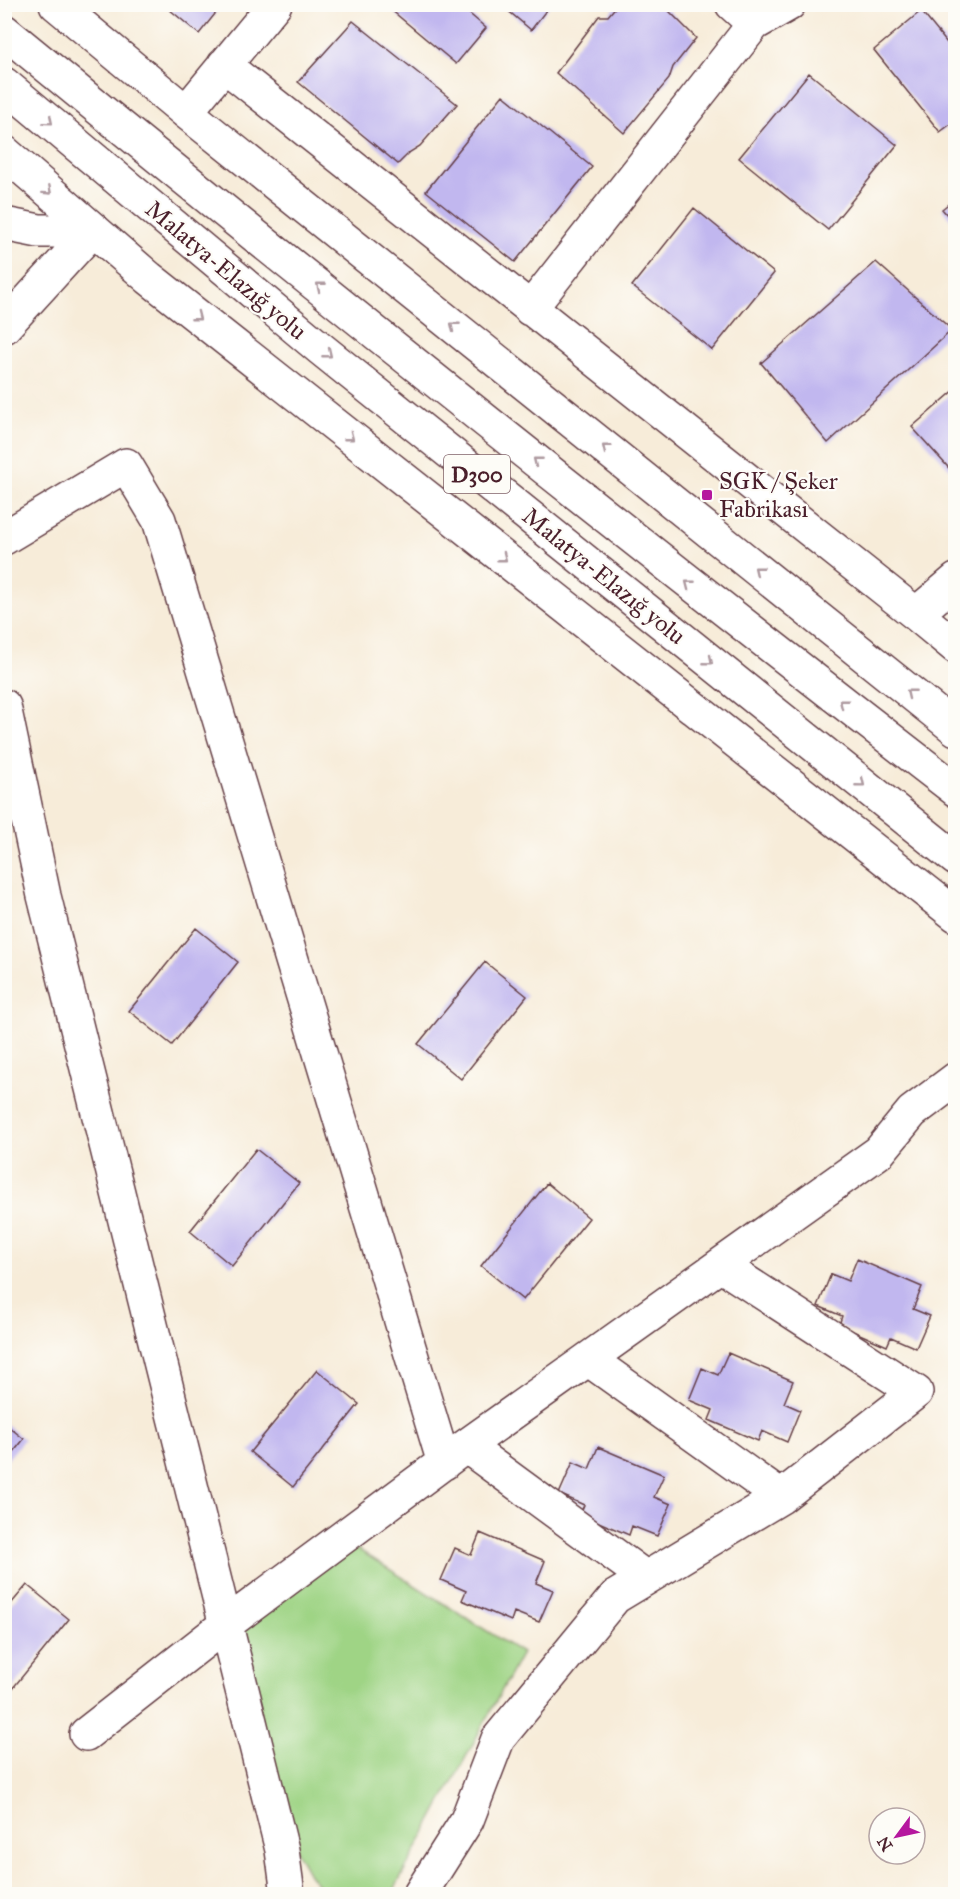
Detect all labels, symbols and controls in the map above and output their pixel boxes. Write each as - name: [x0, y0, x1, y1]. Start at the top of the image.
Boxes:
- one-way arrow: [42, 114, 53, 125]
- one-way arrow: [41, 184, 52, 195]
- street label: Malatya-Elazığ yolu: [139, 194, 313, 346]
- one-way arrow: [315, 283, 326, 294]
- one-way arrow: [190, 309, 201, 320]
- one-way arrow: [449, 323, 460, 334]
- one-way arrow: [321, 347, 332, 358]
- one-way arrow: [343, 430, 354, 441]
- one-way arrow: [602, 445, 613, 456]
- road number: D300: [444, 455, 510, 493]
- one-way arrow: [533, 457, 544, 468]
- place label: SGK / Şeker Fabrikası: [719, 466, 838, 524]
- marker: SGK / Şeker Fabrikası: [700, 488, 714, 502]
- street label: Malatya-Elazığ yolu: [516, 501, 692, 651]
- one-way arrow: [496, 551, 507, 562]
- one-way arrow: [754, 567, 765, 578]
- one-way arrow: [685, 580, 696, 591]
- one-way arrow: [702, 653, 713, 664]
- one-way arrow: [906, 689, 917, 700]
- one-way arrow: [839, 700, 850, 711]
- one-way arrow: [854, 775, 865, 786]
- north arrow: [867, 1806, 927, 1866]
- text: N: [873, 1833, 897, 1855]

